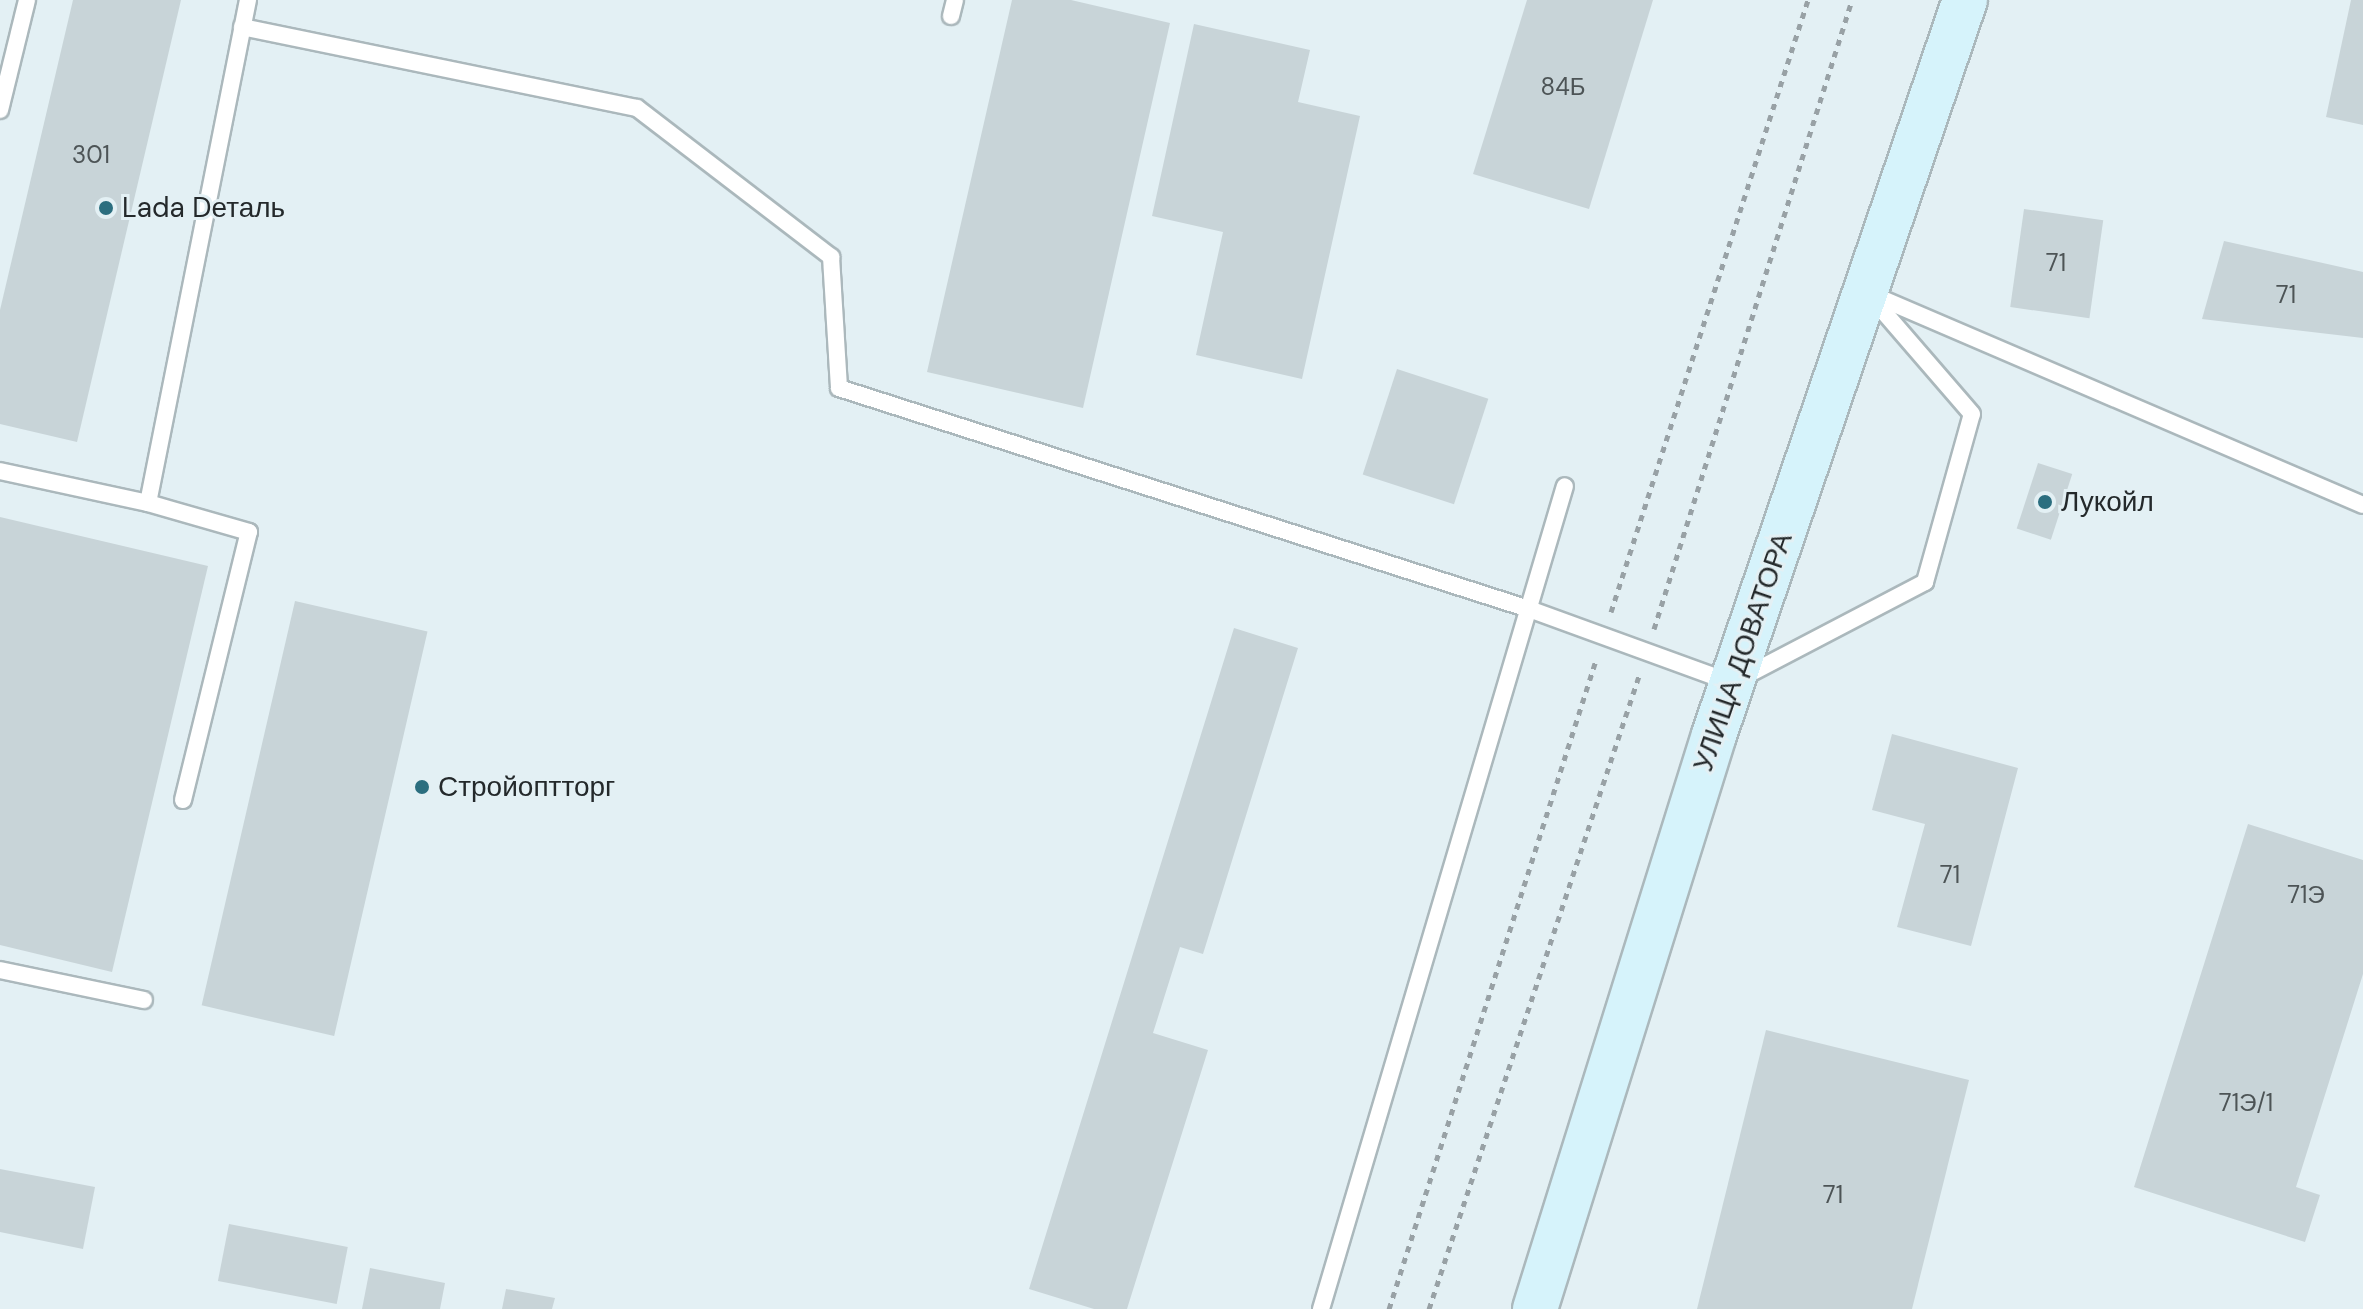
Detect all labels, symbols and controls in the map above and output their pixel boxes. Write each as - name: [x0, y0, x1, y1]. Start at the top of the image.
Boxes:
- house number: 84Б: [1541, 73, 1585, 101]
- house number: 301: [72, 141, 110, 169]
- place label: Lada Dеталь: [122, 191, 285, 225]
- marker: Lada Dеталь: [97, 199, 115, 217]
- house number: 71: [2046, 249, 2066, 277]
- house number: 71: [2276, 281, 2296, 309]
- place label: Лукойл: [2061, 485, 2154, 519]
- marker: Лукойл: [2036, 493, 2054, 511]
- street label: УЛИЦА ДОВАТОРА: [1686, 528, 1800, 776]
- place label: Стройоптторг: [438, 770, 615, 804]
- marker: Стройоптторг: [413, 778, 431, 796]
- house number: 71: [1940, 861, 1960, 889]
- house number: 71Э: [2287, 881, 2325, 909]
- house number: 71Э/1: [2219, 1089, 2273, 1117]
- house number: 71: [1823, 1181, 1843, 1209]

